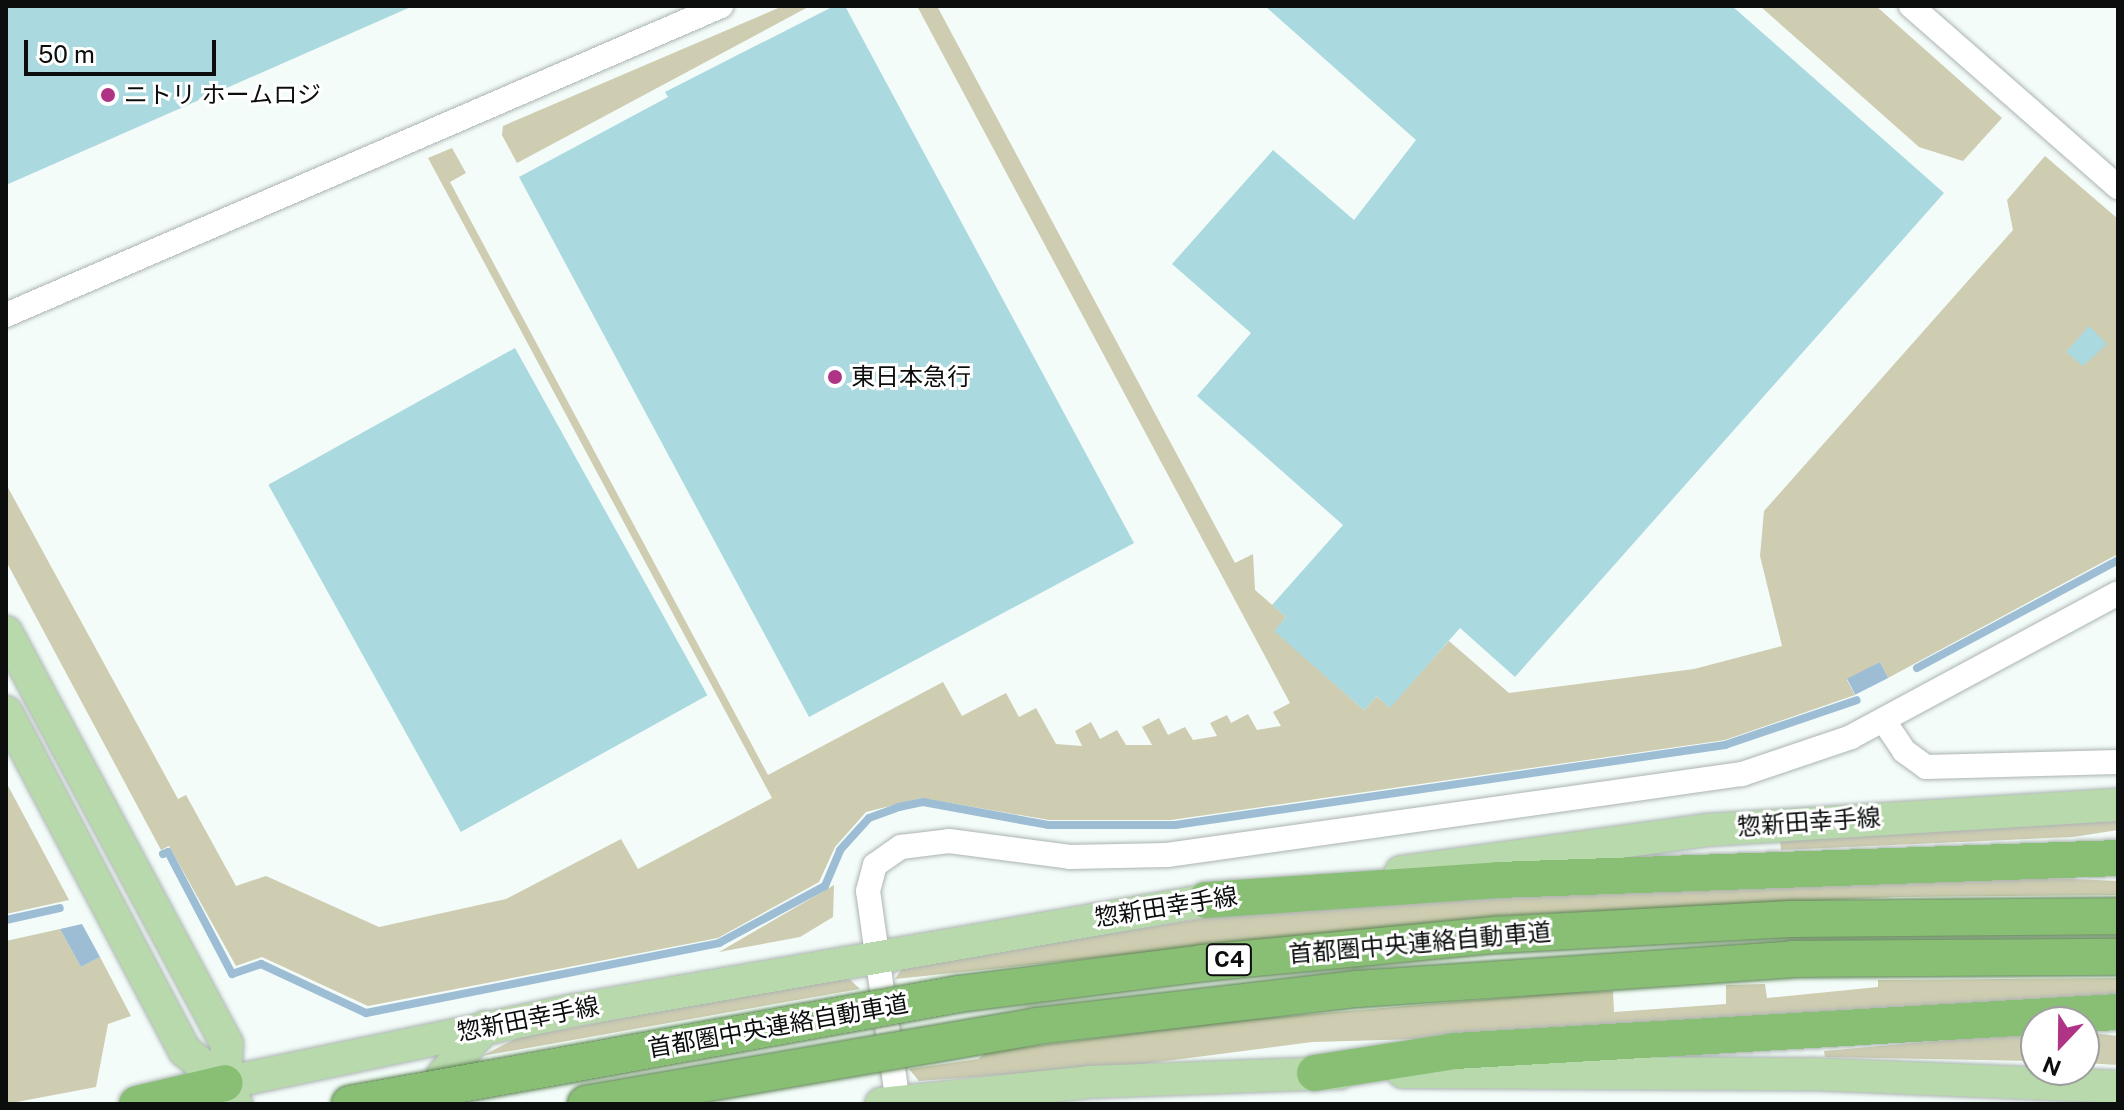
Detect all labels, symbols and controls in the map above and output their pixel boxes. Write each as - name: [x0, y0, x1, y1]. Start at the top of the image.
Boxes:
- scale bar: [28, 24, 220, 74]
- text: 50 m: [38, 40, 95, 68]
- place label: ニトリ ホームロジ: [124, 81, 322, 109]
- marker: ニトリ ホームロジ: [99, 86, 117, 104]
- place label: 東日本急行: [851, 363, 971, 391]
- marker: 東日本急行: [826, 368, 844, 386]
- street label: 惣新田幸手線: [1736, 803, 1882, 841]
- street label: 惣新田幸手線: [1093, 882, 1239, 932]
- street label: 首都圏中央連絡自動車道: [1287, 917, 1553, 969]
- road number: C4: [1205, 942, 1253, 978]
- street label: 首都圏中央連絡自動車道: [646, 989, 910, 1063]
- street label: 惣新田幸手線: [455, 991, 601, 1047]
- north arrow: [2020, 1006, 2100, 1086]
- text: N: [2039, 1051, 2065, 1082]

